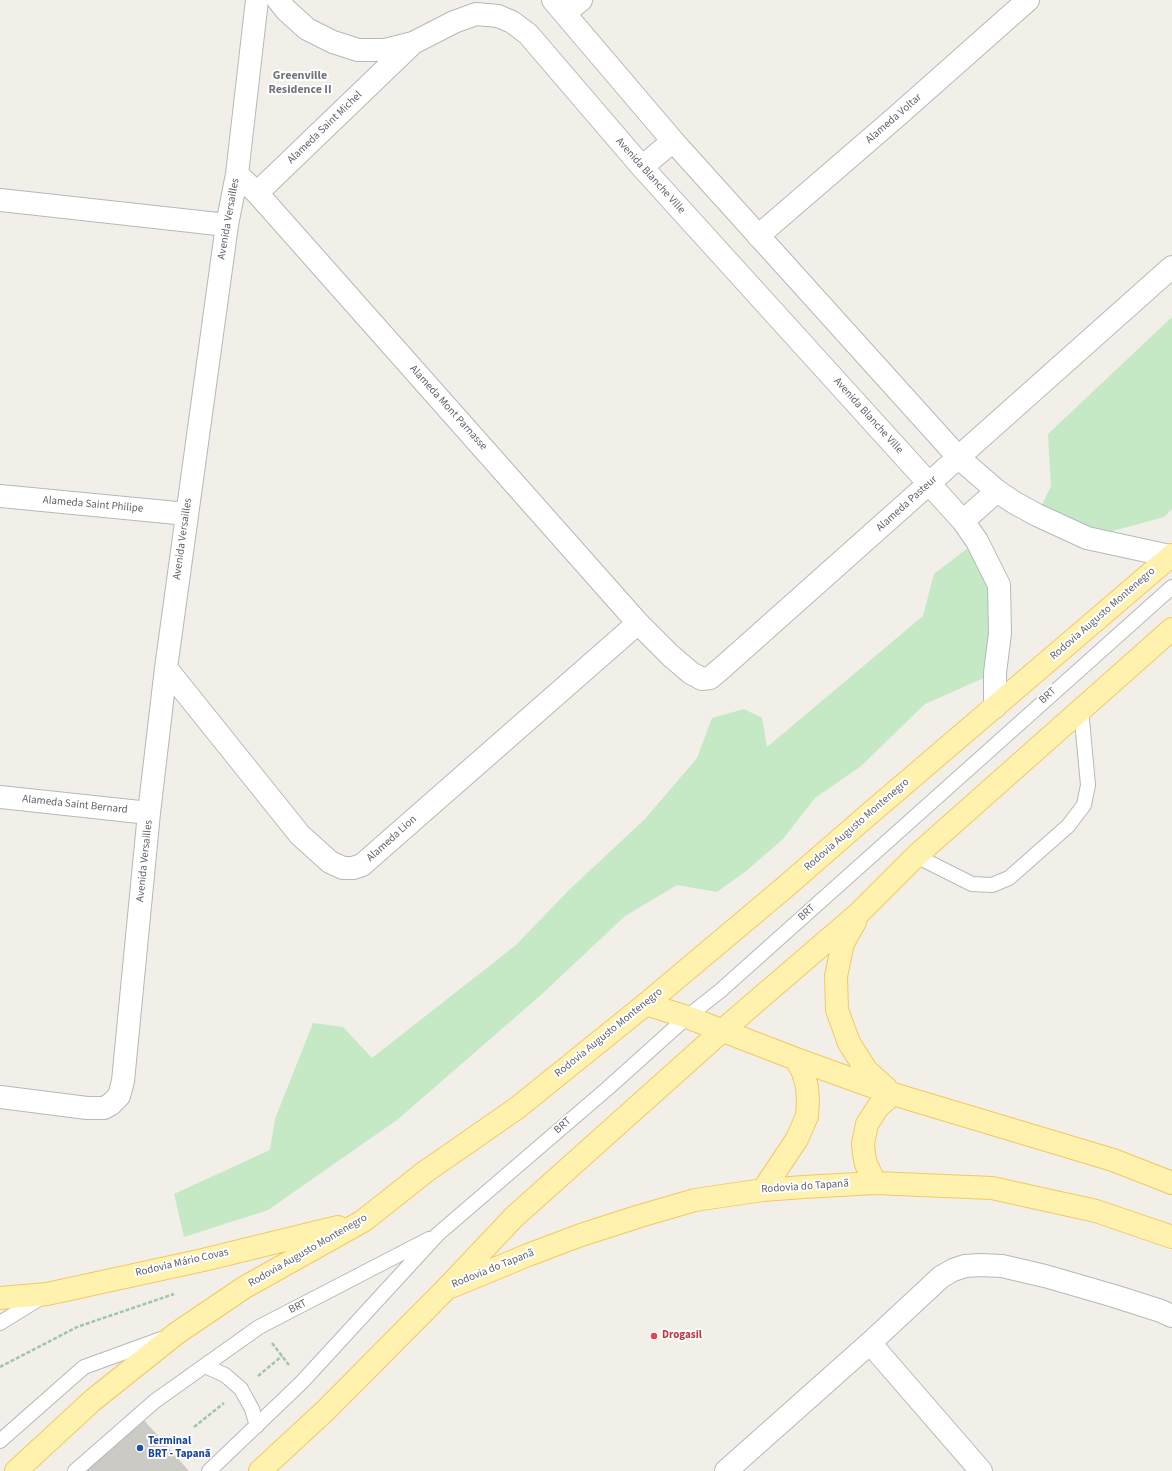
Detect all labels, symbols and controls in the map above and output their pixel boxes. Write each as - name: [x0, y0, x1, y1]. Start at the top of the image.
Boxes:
- district label: Greenville Residence II: [268, 69, 332, 97]
- street label: Alameda Saint Michel: [285, 89, 365, 167]
- street label: Alameda Voltar: [863, 91, 925, 147]
- street label: Avenida Blanche Ville: [612, 135, 688, 217]
- street label: Avenida Versailles: [215, 177, 243, 261]
- street label: Alameda Mont Parnasse: [406, 363, 490, 453]
- street label: Avenida Blanche Ville: [830, 375, 906, 457]
- street label: Alameda Pasteur: [874, 473, 940, 535]
- street label: Alameda Saint Philipe: [42, 494, 144, 516]
- street label: Avenida Versailles: [171, 497, 195, 581]
- street label: Rodovia Augusto Montenegro: [1048, 565, 1158, 663]
- street label: BRT: [1037, 685, 1059, 707]
- street label: Rodovia Augusto Montenegro: [802, 776, 912, 874]
- street label: Alameda Saint Bernard: [22, 793, 128, 817]
- street label: Alameda Lion: [364, 813, 420, 865]
- street label: Avenida Versailles: [134, 819, 156, 903]
- street label: BRT: [796, 902, 818, 924]
- street label: Rodovia Augusto Montenegro: [552, 985, 666, 1081]
- street label: BRT: [552, 1115, 574, 1137]
- street label: Rodovia do Tapanã: [761, 1177, 849, 1197]
- street label: Rodovia Augusto Montenegro: [246, 1212, 370, 1290]
- street label: Rodovia Mário Covas: [134, 1246, 230, 1280]
- street label: Rodovia do Tapanã: [450, 1246, 536, 1292]
- street label: BRT: [287, 1297, 309, 1317]
- place label: Drogasil: [662, 1329, 702, 1343]
- marker: Drogasil: [649, 1331, 659, 1341]
- place label: Terminal BRT - Tapanã: [148, 1435, 211, 1461]
- marker: Terminal BRT - Tapanã: [135, 1443, 145, 1453]

